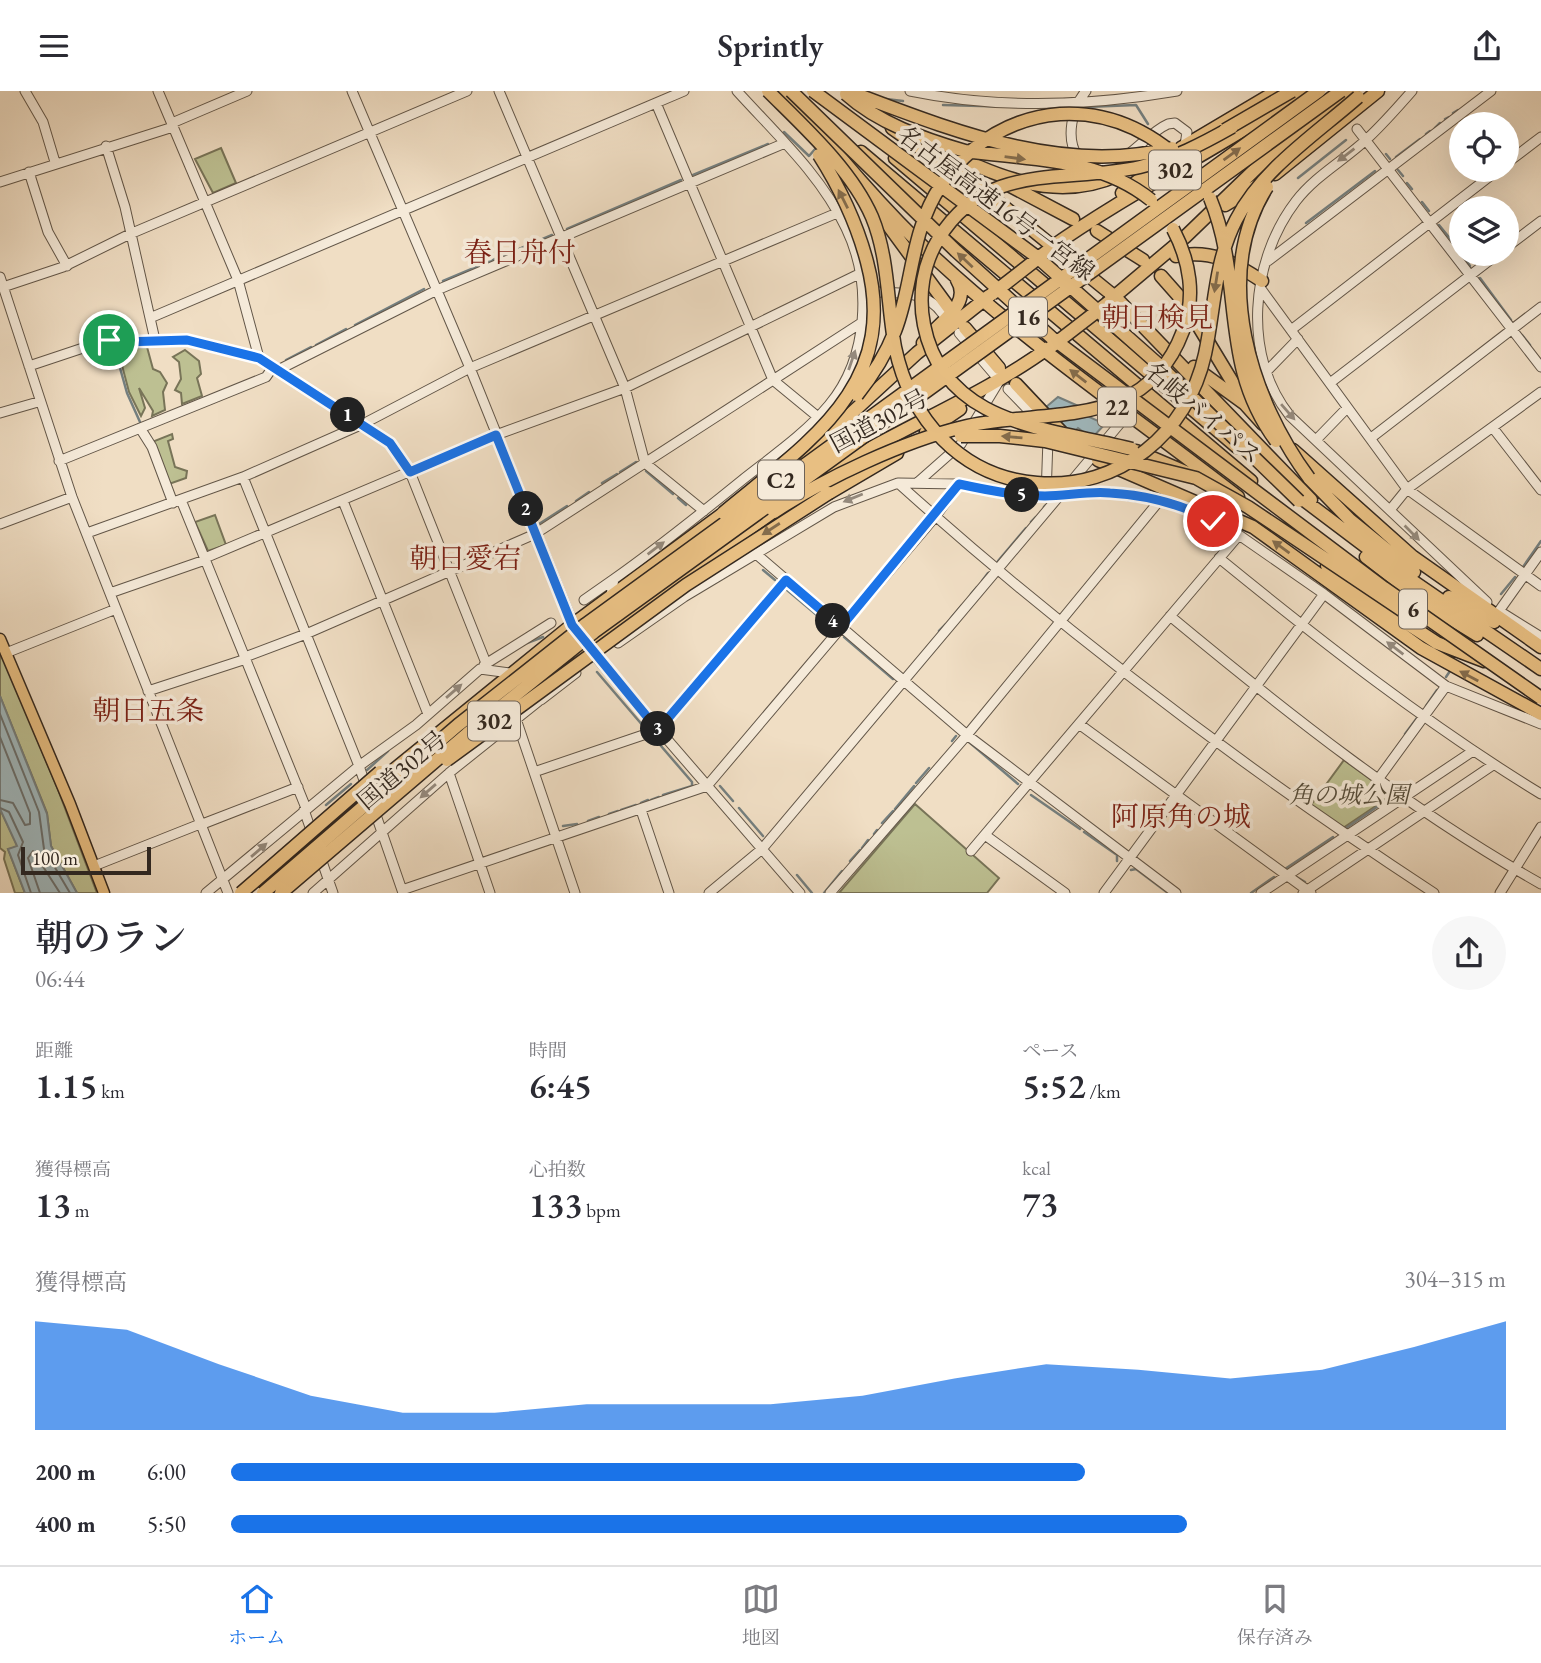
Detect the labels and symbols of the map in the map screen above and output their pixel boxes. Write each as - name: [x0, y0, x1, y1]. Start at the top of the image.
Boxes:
- street label: 名古屋高速16号一宮線: [892, 118, 1101, 287]
- one-way arrow: [1223, 147, 1241, 161]
- one-way arrow: [1337, 148, 1355, 162]
- road number: 302: [1149, 151, 1201, 190]
- one-way arrow: [1004, 153, 1026, 164]
- one-way arrow: [838, 189, 849, 209]
- district label: 春日舟付: [464, 234, 576, 270]
- one-way arrow: [957, 252, 974, 268]
- one-way arrow: [1210, 271, 1221, 293]
- road number: 16: [1009, 297, 1047, 337]
- district label: 朝日検見: [1101, 299, 1213, 335]
- pin: [79, 310, 139, 370]
- one-way arrow: [847, 349, 858, 370]
- street label: 名岐バイパス: [1138, 355, 1268, 471]
- one-way arrow: [1069, 369, 1087, 384]
- street label: 国道302号: [824, 382, 933, 459]
- road number: 22: [1098, 387, 1136, 427]
- pin: 1: [330, 397, 366, 433]
- one-way arrow: [1280, 404, 1295, 421]
- one-way arrow: [1001, 431, 1023, 442]
- road number: C2: [758, 461, 804, 499]
- pin: 5: [1004, 477, 1040, 513]
- pin: 2: [508, 491, 544, 527]
- pin: [1183, 491, 1243, 551]
- one-way arrow: [842, 493, 863, 504]
- one-way arrow: [761, 522, 780, 535]
- one-way arrow: [1404, 524, 1421, 541]
- district label: 朝日愛宕: [409, 540, 521, 576]
- one-way arrow: [1273, 540, 1291, 555]
- one-way arrow: [646, 541, 664, 556]
- road number: 6: [1399, 589, 1427, 629]
- pin: 4: [816, 603, 850, 639]
- one-way arrow: [1386, 640, 1404, 655]
- one-way arrow: [1459, 670, 1479, 682]
- one-way arrow: [446, 684, 463, 700]
- district label: 朝日五条: [92, 692, 204, 728]
- road number: 302: [468, 701, 520, 741]
- pin: 3: [640, 711, 676, 747]
- street label: 国道302号: [351, 723, 452, 816]
- park label: 角の城公園: [1289, 779, 1413, 810]
- one-way arrow: [420, 783, 437, 798]
- district label: 阿原角の城: [1111, 798, 1251, 834]
- one-way arrow: [250, 842, 268, 858]
- scale bar: [21, 844, 150, 876]

